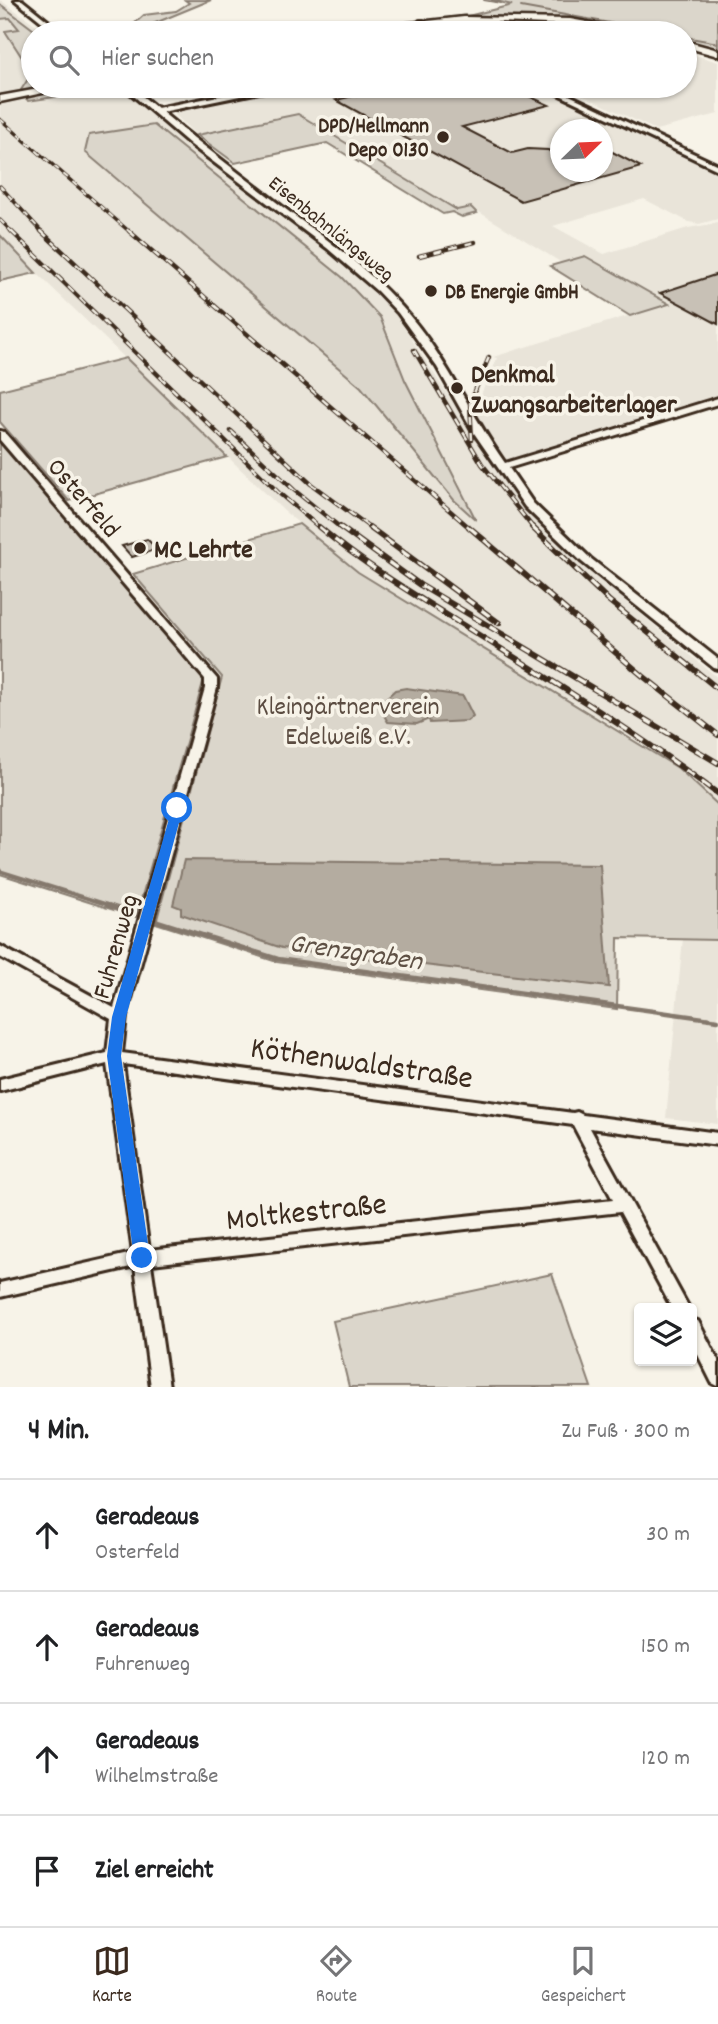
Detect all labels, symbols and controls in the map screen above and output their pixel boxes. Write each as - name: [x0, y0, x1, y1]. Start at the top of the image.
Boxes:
- search box: [21, 21, 697, 98]
- icon: search: [45, 41, 83, 79]
- text: Hier suchen: [101, 41, 214, 78]
- place label: DPD/Hellmann Depo 0130: [318, 113, 429, 167]
- north arrow: [550, 119, 613, 182]
- marker: DPD/Hellmann Depo 0130: [435, 129, 451, 145]
- street label: Eisenbahnlängsweg: [261, 170, 400, 291]
- place label: DB Energie GmbH: [445, 279, 579, 309]
- marker: DB Energie GmbH: [423, 283, 439, 299]
- place label: Denkmal Zwangsarbeiterlager: [471, 358, 677, 425]
- marker: Denkmal Zwangsarbeiterlager: [449, 380, 465, 396]
- street label: Osterfeld: [37, 451, 128, 547]
- place label: MC Lehrte: [154, 533, 253, 570]
- marker: MC Lehrte: [132, 540, 148, 556]
- park label: Kleingärtnerverein Edelweiß e.V.: [256, 690, 440, 757]
- route start: [161, 792, 192, 823]
- street label: Fuhrenweg: [85, 890, 150, 1004]
- water label: Grenzgraben: [286, 926, 425, 984]
- street label: Köthenwaldstraße: [247, 1028, 475, 1104]
- street label: Moltkestraße: [224, 1184, 389, 1246]
- route end: [126, 1242, 157, 1273]
- map controls: [634, 1303, 697, 1366]
- button: layers: [634, 1303, 697, 1366]
- text: 4 Min.: [28, 1411, 89, 1454]
- text: Zu Fuß · 300 m: [561, 1416, 690, 1449]
- text: Geradeaus: [95, 1500, 199, 1537]
- icon: ahead: [28, 1516, 66, 1554]
- text: 30 m: [646, 1519, 690, 1552]
- text: Osterfeld: [95, 1537, 180, 1570]
- text: Geradeaus: [95, 1612, 199, 1649]
- icon: ahead: [28, 1628, 66, 1666]
- text: 150 m: [641, 1631, 690, 1664]
- text: Fuhrenweg: [95, 1649, 190, 1682]
- text: Geradeaus: [95, 1724, 199, 1761]
- icon: ahead: [28, 1740, 66, 1778]
- text: 120 m: [641, 1743, 690, 1776]
- text: Wilhelmstraße: [95, 1761, 218, 1794]
- icon: arrive: [28, 1852, 66, 1890]
- text: Ziel erreicht: [95, 1853, 214, 1890]
- tab: Karte: [92, 1942, 132, 2011]
- tab: Route: [316, 1942, 357, 2011]
- tab: Gespeichert: [541, 1942, 626, 2011]

